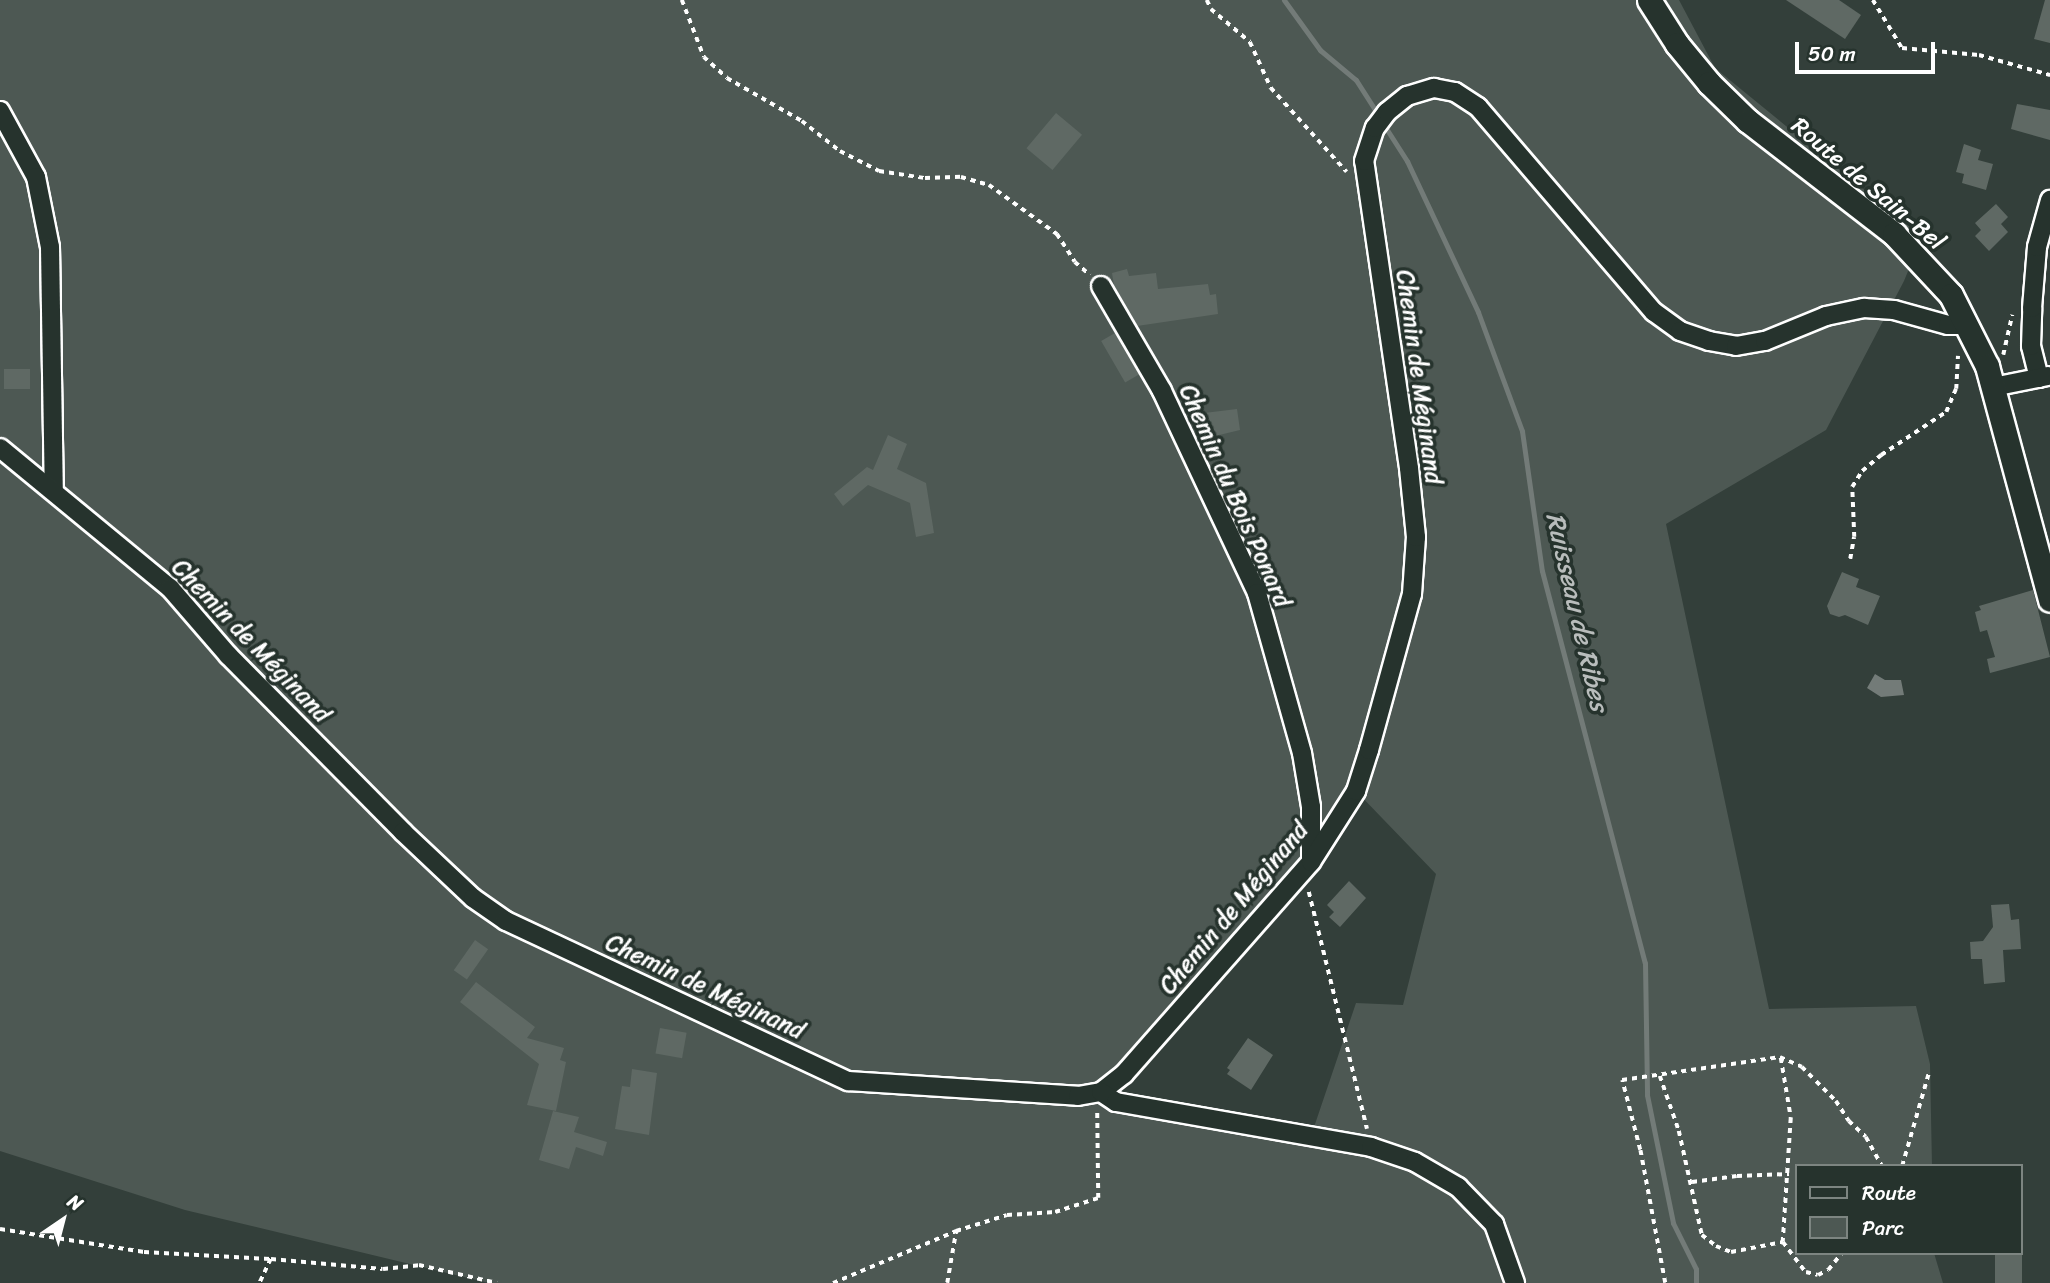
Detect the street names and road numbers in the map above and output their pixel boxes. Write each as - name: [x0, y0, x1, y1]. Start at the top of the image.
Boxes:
- street label: Route de Sain-Bel: [1786, 112, 1950, 256]
- street label: Chemin de Méginand: [1390, 268, 1448, 486]
- street label: Chemin du Bois Ponard: [1173, 380, 1297, 612]
- street label: Chemin de Méginand: [165, 553, 337, 729]
- street label: Chemin de Méginand: [1153, 816, 1315, 1000]
- street label: Chemin de Méginand: [601, 928, 809, 1046]

